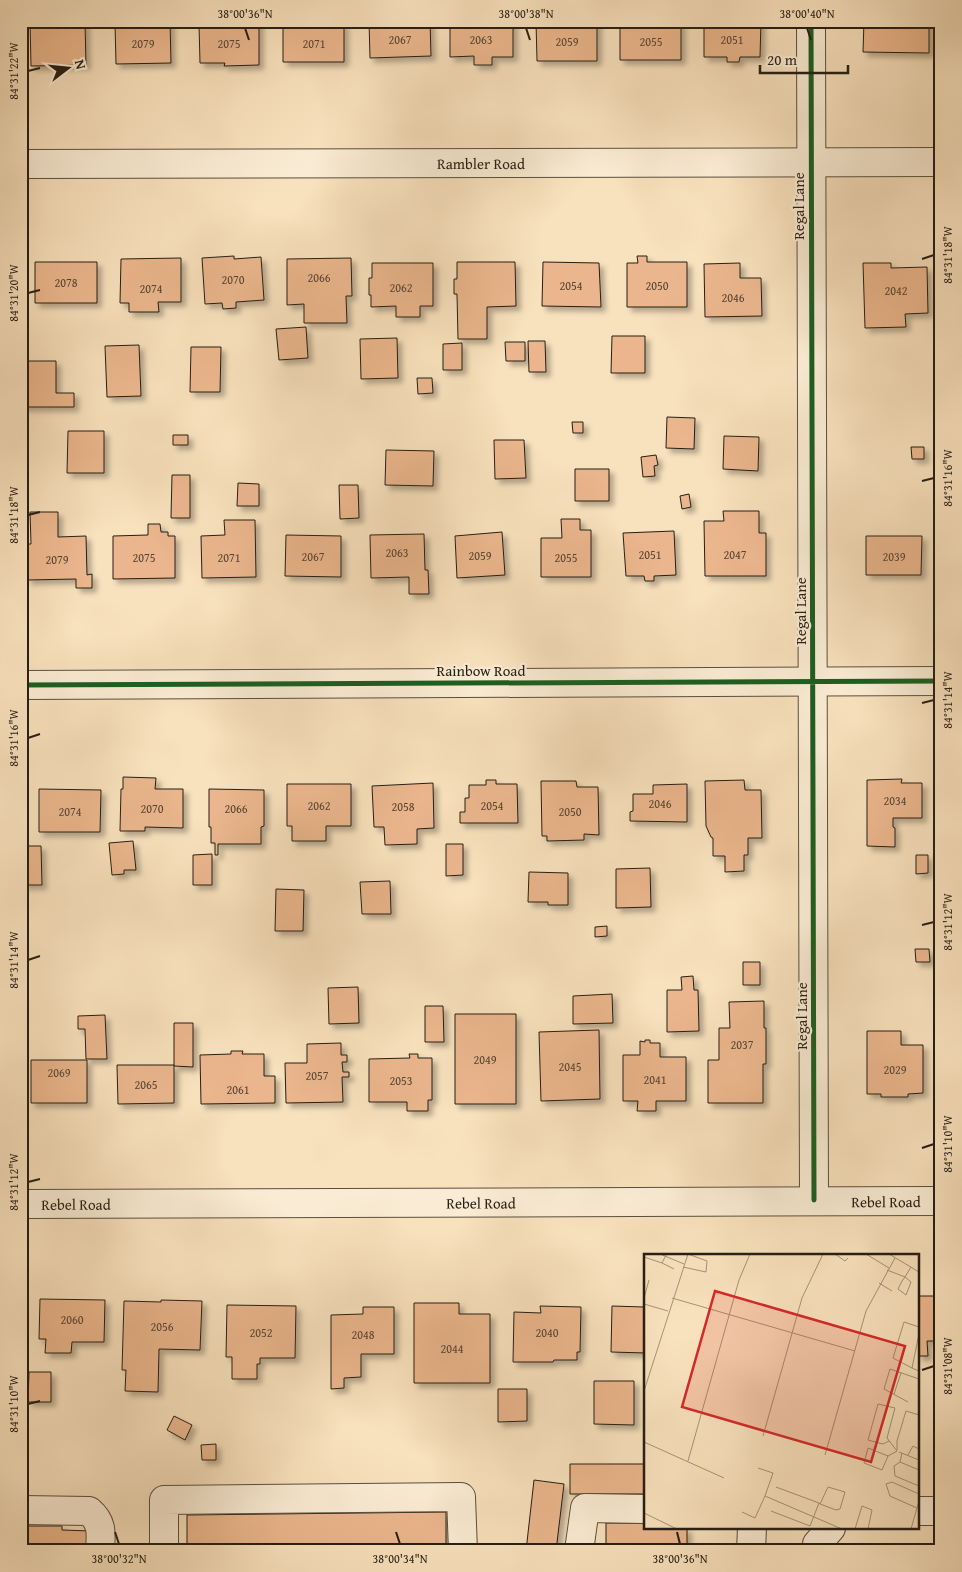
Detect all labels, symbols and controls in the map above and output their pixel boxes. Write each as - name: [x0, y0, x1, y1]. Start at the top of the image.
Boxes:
- text: 38°00'36"N: [217, 5, 273, 22]
- text: 38°00'38"N: [498, 5, 554, 22]
- text: 38°00'40"N: [779, 5, 835, 22]
- house number: 2067: [388, 31, 412, 48]
- house number: 2063: [469, 31, 493, 48]
- house number: 2051: [720, 31, 744, 48]
- house number: 2059: [555, 33, 579, 50]
- house number: 2055: [639, 33, 663, 50]
- house number: 2079: [131, 35, 155, 52]
- house number: 2075: [217, 35, 241, 52]
- house number: 2071: [302, 35, 326, 52]
- text: 84°31'22"W: [5, 41, 22, 100]
- north arrow: [42, 42, 92, 92]
- scale bar: [760, 42, 847, 74]
- text: 20 m: [767, 49, 798, 70]
- text: N: [70, 57, 92, 72]
- street label: Rambler Road: [437, 152, 525, 174]
- street label: Regal Lane: [788, 172, 809, 240]
- text: 84°31'18"W: [939, 225, 956, 284]
- text: 84°31'20"W: [5, 263, 22, 322]
- house number: 2066: [307, 269, 331, 286]
- house number: 2070: [221, 271, 245, 288]
- house number: 2078: [54, 274, 78, 291]
- house number: 2054: [559, 277, 583, 294]
- house number: 2050: [645, 277, 669, 294]
- house number: 2062: [389, 279, 413, 296]
- house number: 2074: [139, 280, 163, 297]
- house number: 2042: [884, 282, 908, 299]
- house number: 2046: [721, 289, 745, 306]
- text: 84°31'16"W: [939, 448, 956, 507]
- text: 84°31'18"W: [5, 485, 22, 544]
- house number: 2063: [385, 544, 409, 561]
- house number: 2051: [638, 546, 662, 563]
- house number: 2047: [723, 546, 747, 563]
- house number: 2059: [468, 547, 492, 564]
- house number: 2067: [301, 548, 325, 565]
- house number: 2039: [882, 548, 906, 565]
- house number: 2075: [132, 549, 156, 566]
- house number: 2071: [217, 549, 241, 566]
- house number: 2055: [554, 549, 578, 566]
- house number: 2079: [45, 551, 69, 568]
- street label: Regal Lane: [790, 577, 811, 645]
- street label: Rainbow Road: [437, 660, 525, 681]
- text: 84°31'14"W: [939, 670, 956, 729]
- text: 84°31'16"W: [5, 708, 22, 767]
- house number: 2034: [883, 792, 907, 809]
- house number: 2046: [648, 795, 672, 812]
- house number: 2062: [307, 797, 331, 814]
- house number: 2054: [480, 797, 504, 814]
- house number: 2058: [391, 798, 415, 815]
- house number: 2070: [140, 800, 164, 817]
- house number: 2066: [224, 800, 248, 817]
- house number: 2074: [58, 803, 82, 820]
- house number: 2050: [558, 803, 582, 820]
- text: 84°31'12"W: [939, 892, 956, 951]
- text: 84°31'14"W: [5, 930, 22, 989]
- street label: Regal Lane: [791, 982, 812, 1050]
- house number: 2037: [730, 1036, 754, 1053]
- house number: 2049: [473, 1051, 497, 1068]
- house number: 2045: [558, 1058, 582, 1075]
- house number: 2029: [883, 1061, 907, 1078]
- house number: 2069: [47, 1064, 71, 1081]
- house number: 2057: [305, 1067, 329, 1084]
- house number: 2041: [643, 1071, 667, 1088]
- house number: 2053: [389, 1072, 413, 1089]
- house number: 2065: [134, 1076, 158, 1093]
- house number: 2061: [226, 1081, 250, 1098]
- text: 84°31'10"W: [939, 1114, 956, 1173]
- text: 84°31'12"W: [5, 1152, 22, 1211]
- street label: Rebel Road: [851, 1191, 921, 1212]
- street label: Rebel Road: [446, 1192, 516, 1213]
- street label: Rebel Road: [41, 1193, 111, 1214]
- inset map: [644, 1254, 920, 1530]
- house number: 2060: [60, 1311, 84, 1328]
- house number: 2056: [150, 1318, 174, 1335]
- house number: 2052: [249, 1324, 273, 1341]
- house number: 2040: [535, 1324, 559, 1341]
- house number: 2048: [351, 1326, 375, 1343]
- text: 84°31'08"W: [939, 1336, 956, 1395]
- house number: 2044: [440, 1340, 464, 1357]
- text: 84°31'10"W: [5, 1374, 22, 1433]
- text: 38°00'32"N: [91, 1550, 147, 1567]
- text: 38°00'34"N: [372, 1550, 428, 1567]
- text: 38°00'36"N: [652, 1550, 708, 1567]

